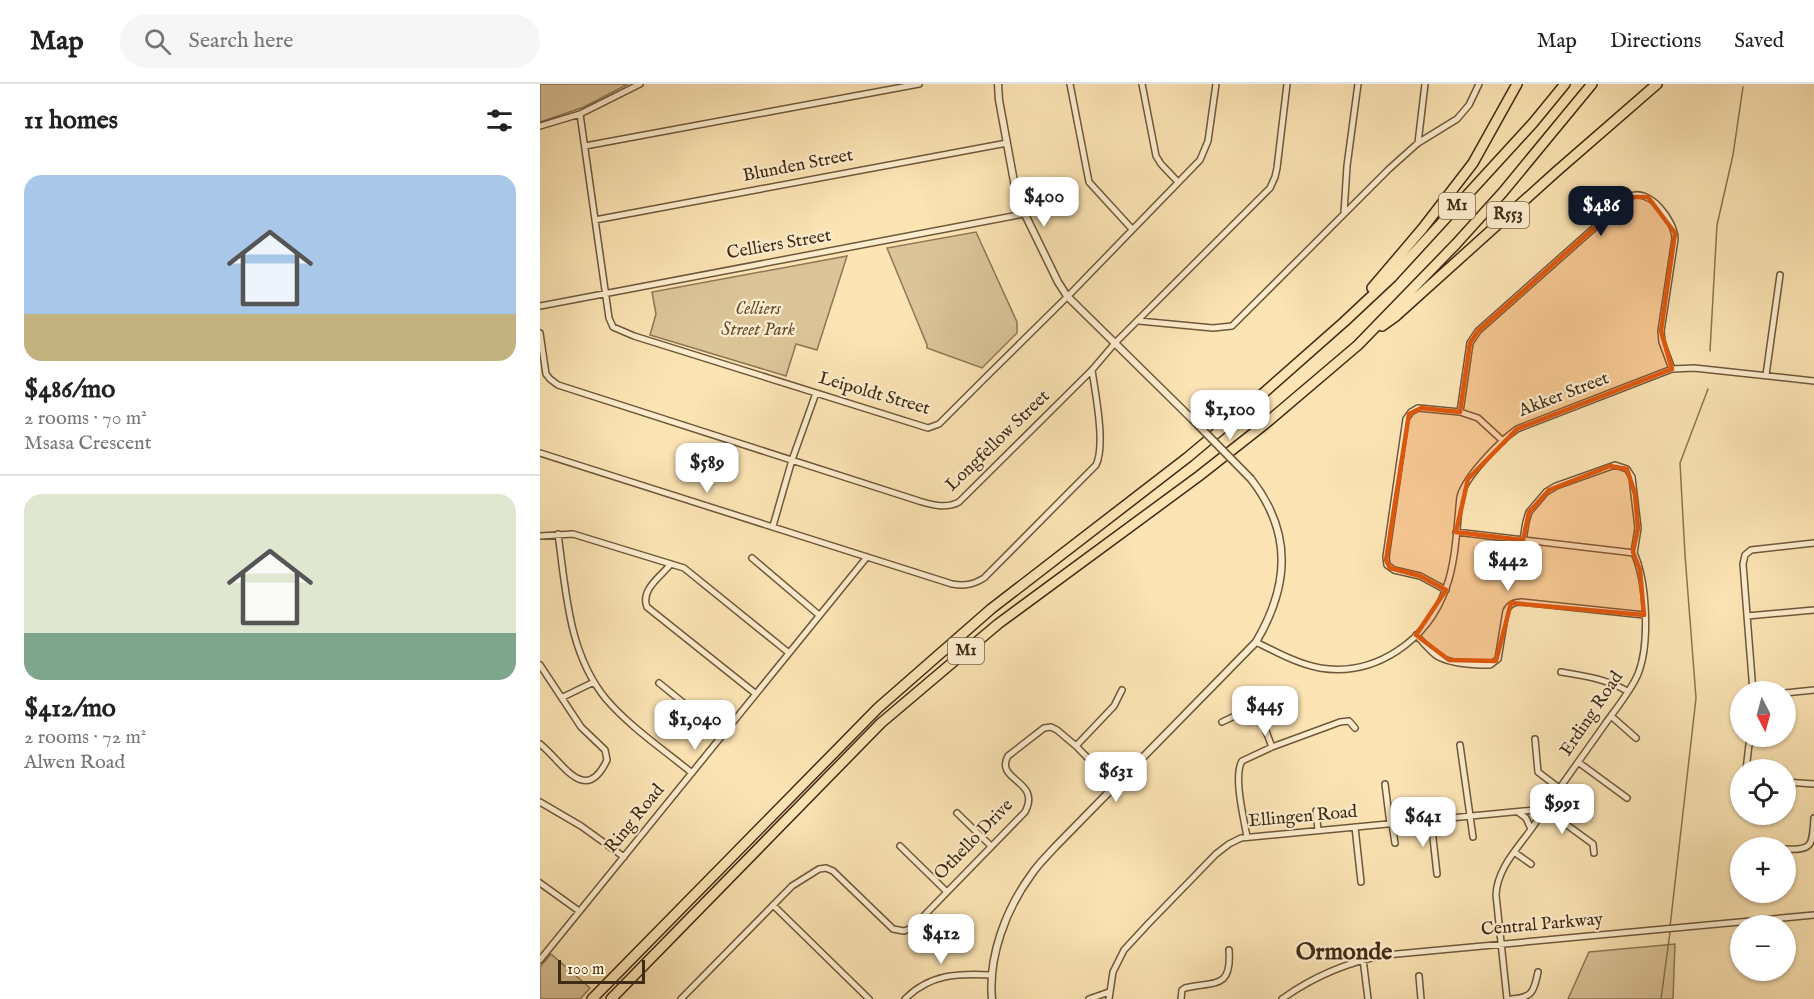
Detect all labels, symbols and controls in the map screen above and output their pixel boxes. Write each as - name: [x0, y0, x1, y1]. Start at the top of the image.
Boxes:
- search box: [120, 14, 540, 68]
- text: Map: [30, 24, 84, 59]
- icon: search: [141, 25, 174, 58]
- text: Search here: [189, 27, 293, 55]
- text: Map: [1537, 28, 1577, 55]
- text: Directions: [1610, 28, 1701, 55]
- text: Saved: [1734, 28, 1784, 55]
- text: 11 homes: [24, 104, 118, 137]
- icon: filters: [483, 104, 516, 137]
- street label: Blunden Street: [741, 144, 855, 188]
- pin: $400: [1008, 177, 1080, 228]
- text: $400: [1024, 184, 1064, 209]
- pin: $486: [1565, 186, 1637, 237]
- road number: M1: [1439, 193, 1475, 219]
- text: $486: [1582, 193, 1620, 218]
- road number: R553: [1487, 202, 1529, 228]
- icon: home: [216, 214, 324, 322]
- street label: Celliers Street: [725, 225, 833, 265]
- park label: Celliers Street Park: [721, 298, 795, 342]
- street label: Leipoldt Street: [816, 367, 932, 421]
- street label: Akker Street: [1515, 367, 1612, 423]
- text: $486/mo: [24, 373, 115, 406]
- street label: Longfellow Street: [941, 385, 1055, 497]
- pin: $1,100: [1181, 390, 1279, 441]
- text: $1,100: [1205, 397, 1255, 422]
- text: 2 rooms · 70 m²: [24, 406, 147, 431]
- text: Msasa Crescent: [24, 431, 152, 456]
- pin: $589: [671, 443, 743, 494]
- text: $589: [690, 450, 724, 475]
- icon: home: [216, 533, 324, 641]
- pin: $442: [1472, 541, 1544, 592]
- text: $442: [1488, 548, 1528, 573]
- road number: M1: [948, 638, 984, 664]
- street label: Erding Road: [1555, 667, 1629, 761]
- north arrow: [1730, 681, 1796, 747]
- map controls: [1730, 681, 1796, 981]
- pin: $445: [1229, 686, 1301, 737]
- text: $412/mo: [24, 692, 116, 725]
- text: $445: [1246, 693, 1284, 718]
- pin: $1,040: [646, 700, 744, 751]
- text: $1,040: [668, 707, 722, 732]
- text: 2 rooms · 72 m²: [24, 725, 146, 750]
- text: Alwen Road: [24, 750, 125, 775]
- pin: $631: [1080, 752, 1152, 803]
- text: $631: [1099, 759, 1133, 784]
- button: locate: [1730, 759, 1796, 825]
- street label: Ring Road: [600, 779, 670, 858]
- pin: $991: [1526, 784, 1598, 835]
- text: $991: [1544, 791, 1580, 816]
- street label: Othello Drive: [930, 795, 1018, 885]
- pin: $641: [1387, 797, 1459, 848]
- street label: Ellingen Road: [1248, 801, 1359, 833]
- text: $641: [1405, 804, 1441, 829]
- button: +: [1730, 837, 1796, 903]
- street label: Central Parkway: [1480, 908, 1604, 942]
- pin: $412: [905, 914, 977, 965]
- button: −: [1730, 915, 1796, 981]
- text: $412: [922, 921, 960, 946]
- district label: Ormonde: [1296, 937, 1392, 968]
- scale bar: [558, 957, 645, 984]
- text: 100 m: [567, 960, 604, 980]

